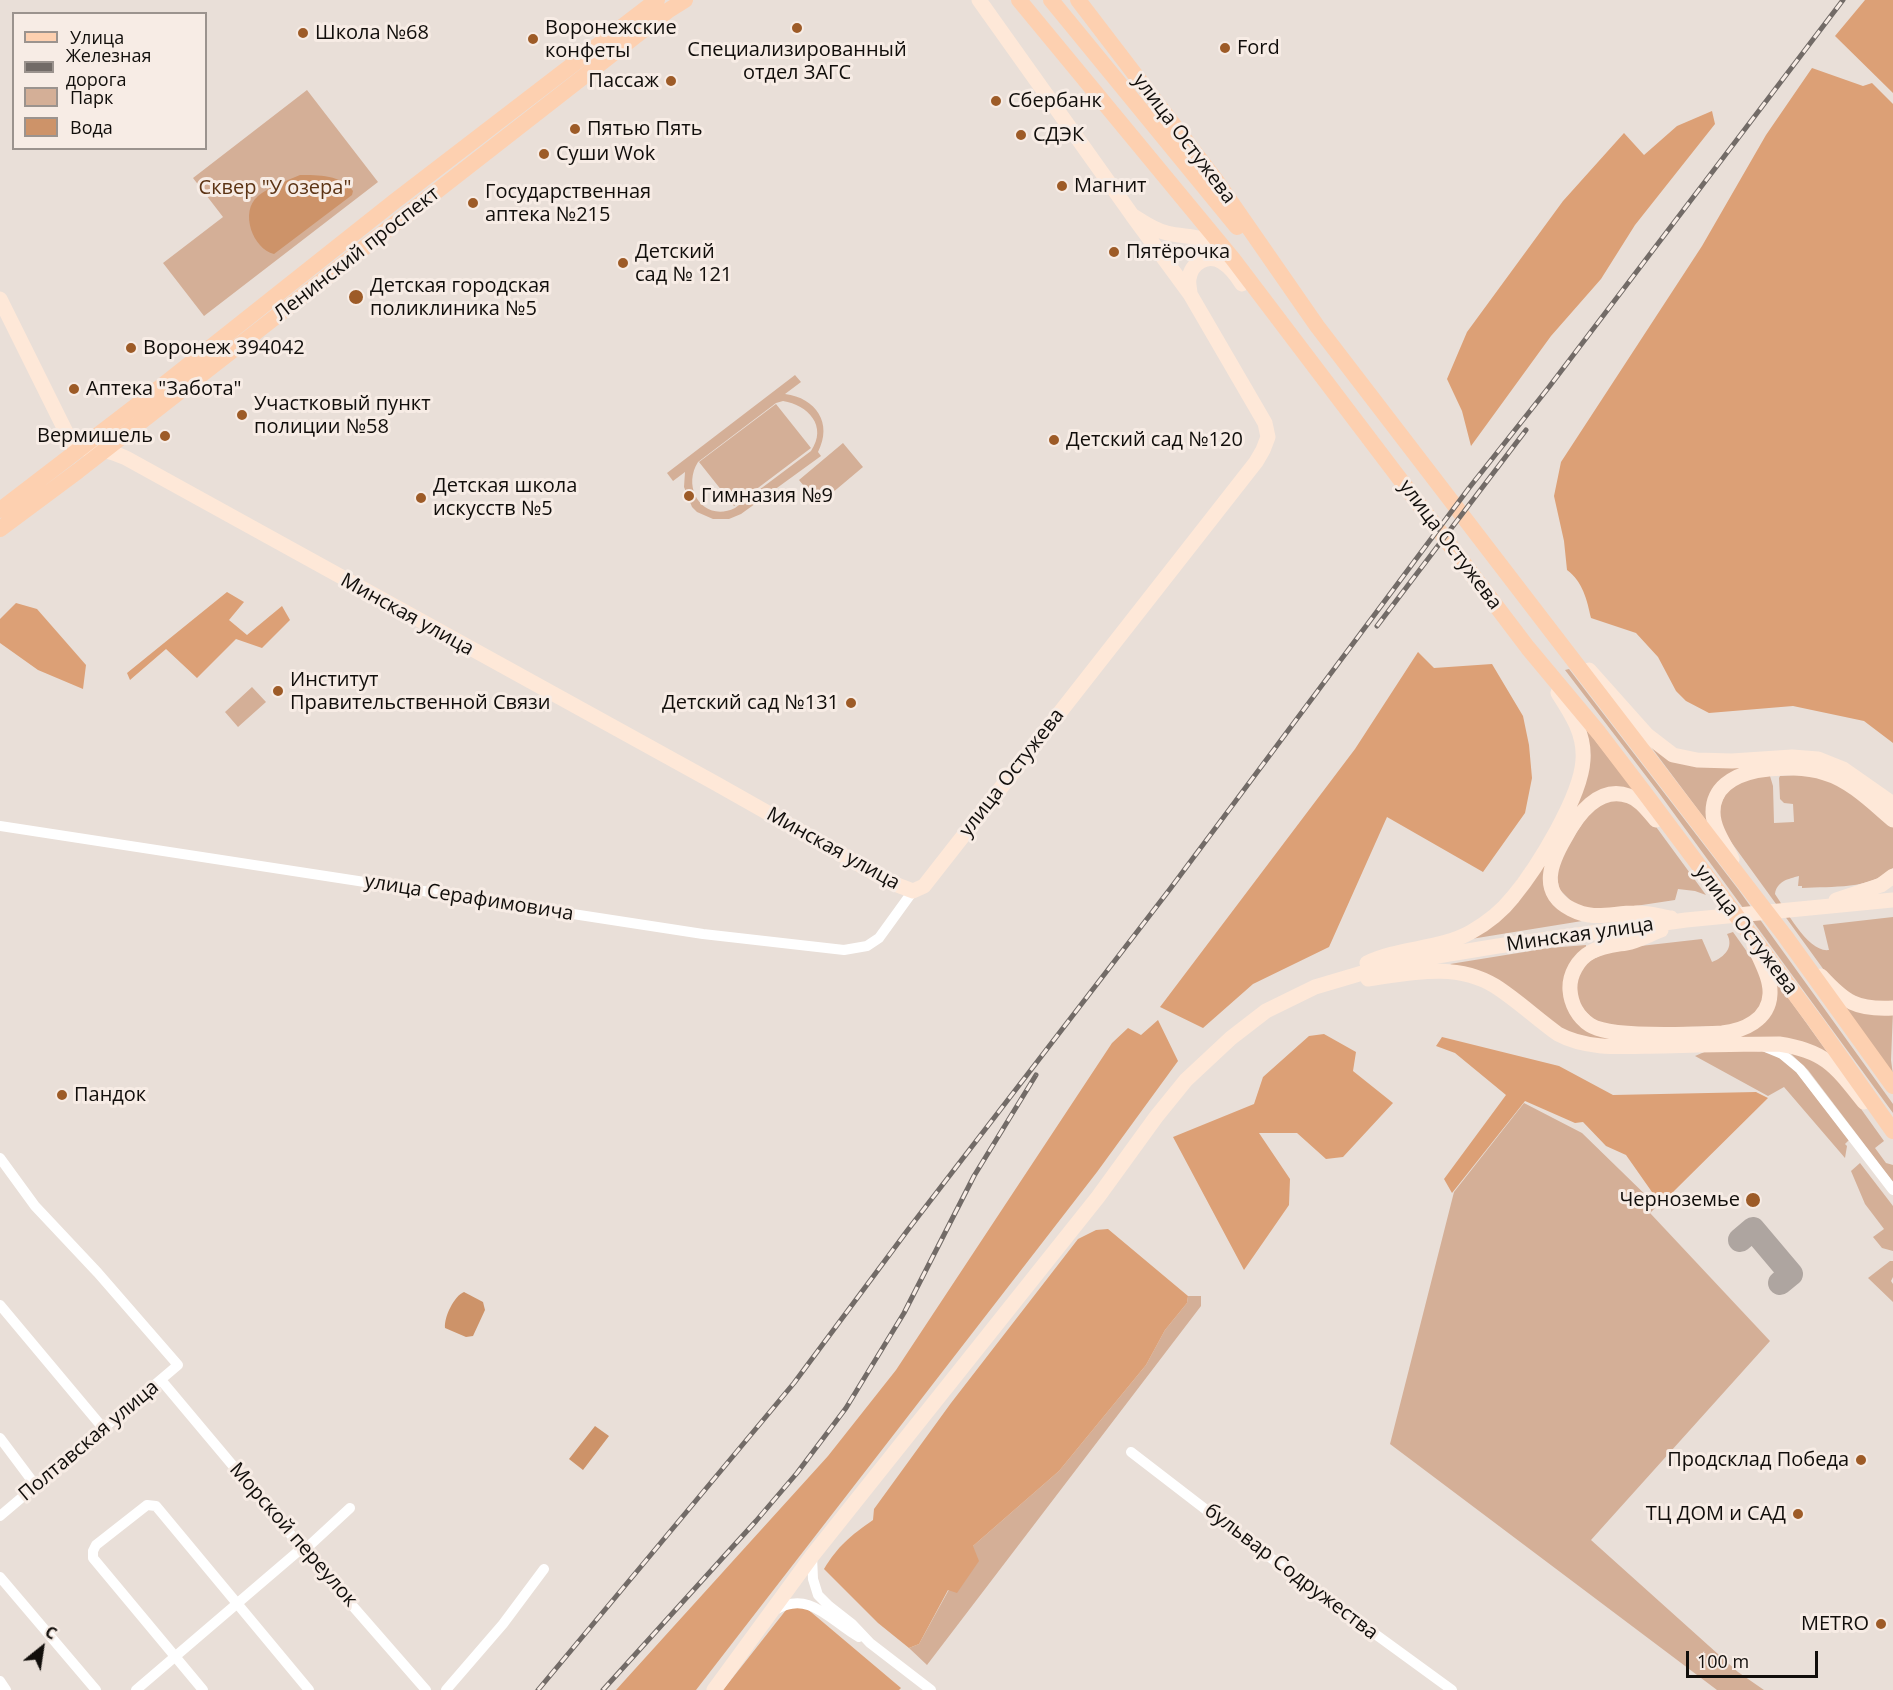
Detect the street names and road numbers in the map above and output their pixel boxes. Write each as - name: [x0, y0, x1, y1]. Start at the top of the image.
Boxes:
- street label: улица Остужева: [1127, 69, 1241, 209]
- street label: Ленинский проспект: [269, 182, 445, 326]
- street label: улица Остужева: [1393, 475, 1507, 615]
- street label: Минская улица: [336, 569, 478, 661]
- street label: улица Остужева: [954, 704, 1070, 842]
- street label: Минская улица: [762, 803, 904, 895]
- street label: улица Остужева: [1689, 860, 1803, 1000]
- street label: улица Серафимовича: [363, 870, 575, 926]
- street label: Минская улица: [1505, 913, 1655, 957]
- street label: Полтавская улица: [14, 1376, 164, 1506]
- street label: Морской переулок: [224, 1458, 362, 1612]
- street label: бульвар Содружества: [1199, 1499, 1383, 1645]

